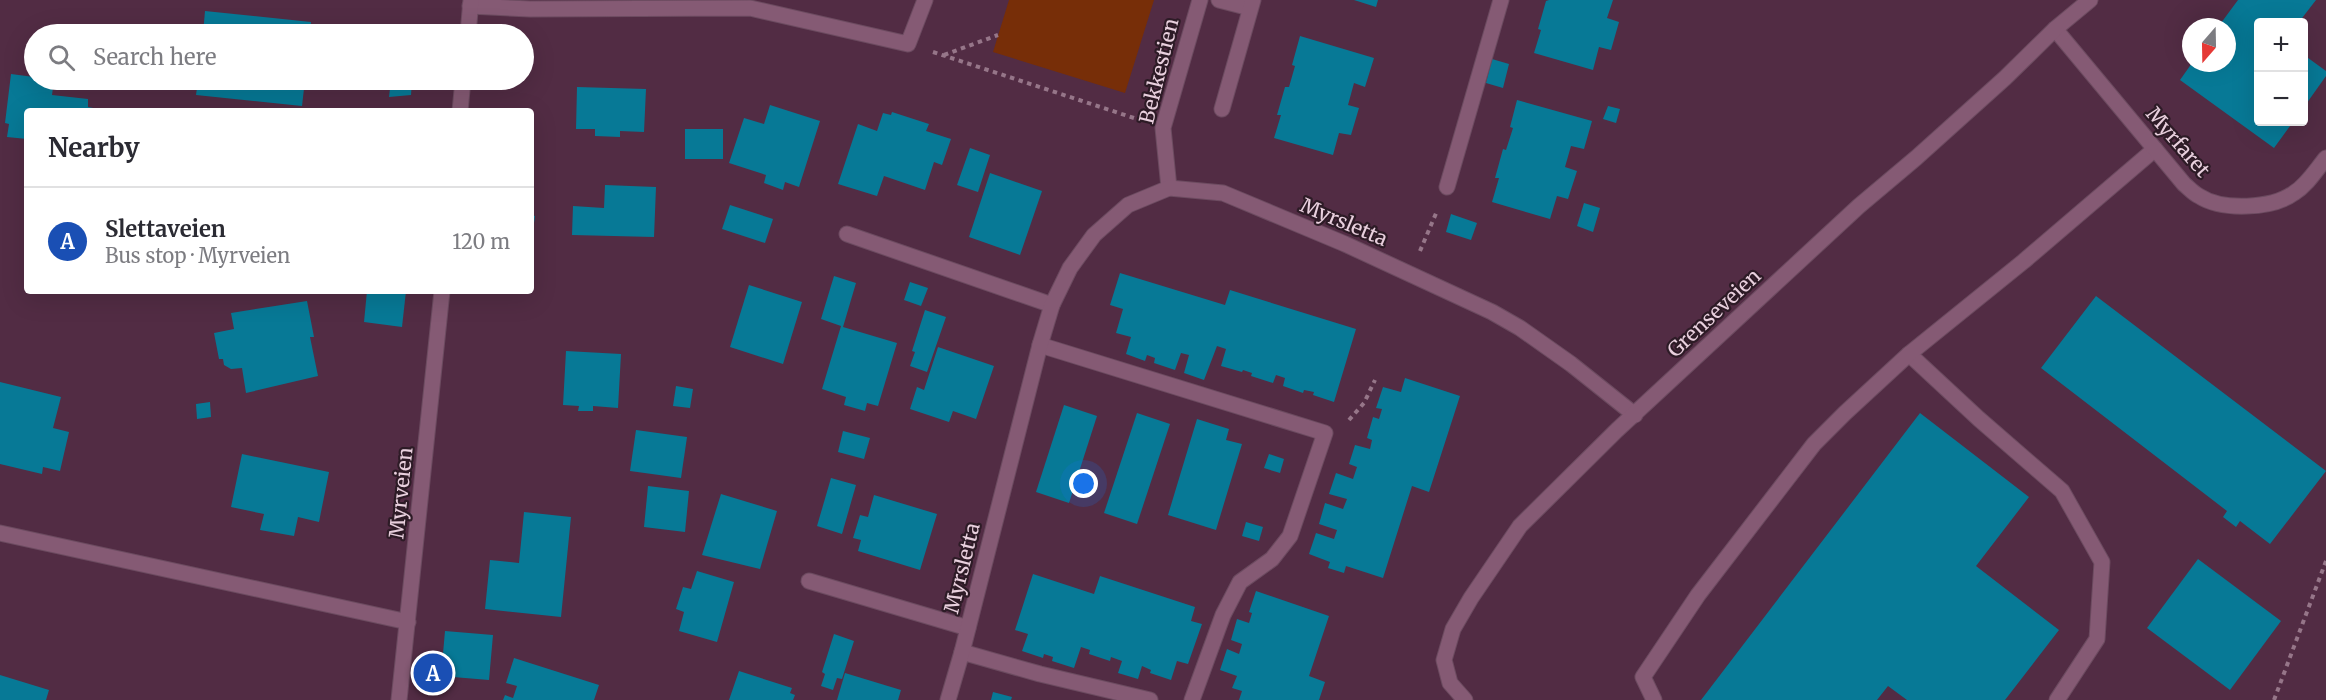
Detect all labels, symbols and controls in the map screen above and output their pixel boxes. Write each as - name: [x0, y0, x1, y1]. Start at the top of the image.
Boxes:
- street label: Bekkestien: [1133, 16, 1184, 126]
- north arrow: [2182, 18, 2236, 72]
- map controls: [2254, 18, 2308, 126]
- button: +: [2254, 18, 2308, 72]
- search box: [24, 24, 534, 90]
- icon: search: [45, 41, 78, 74]
- text: Search here: [93, 43, 216, 71]
- button: −: [2254, 72, 2308, 126]
- street label: Myrfaret: [2141, 101, 2216, 182]
- text: Nearby: [48, 131, 140, 164]
- street label: Myrsletta: [1297, 192, 1392, 251]
- text: Slettaveien: [105, 215, 226, 243]
- text: A: [60, 229, 75, 254]
- text: 120 m: [452, 229, 510, 254]
- text: Bus stop · Myrveien: [105, 243, 290, 268]
- street label: Grenseveien: [1662, 263, 1766, 362]
- street label: Myrveien: [383, 446, 418, 540]
- your location: [1069, 469, 1098, 498]
- street label: Myrsletta: [938, 520, 985, 616]
- pin: A: [414, 650, 452, 696]

